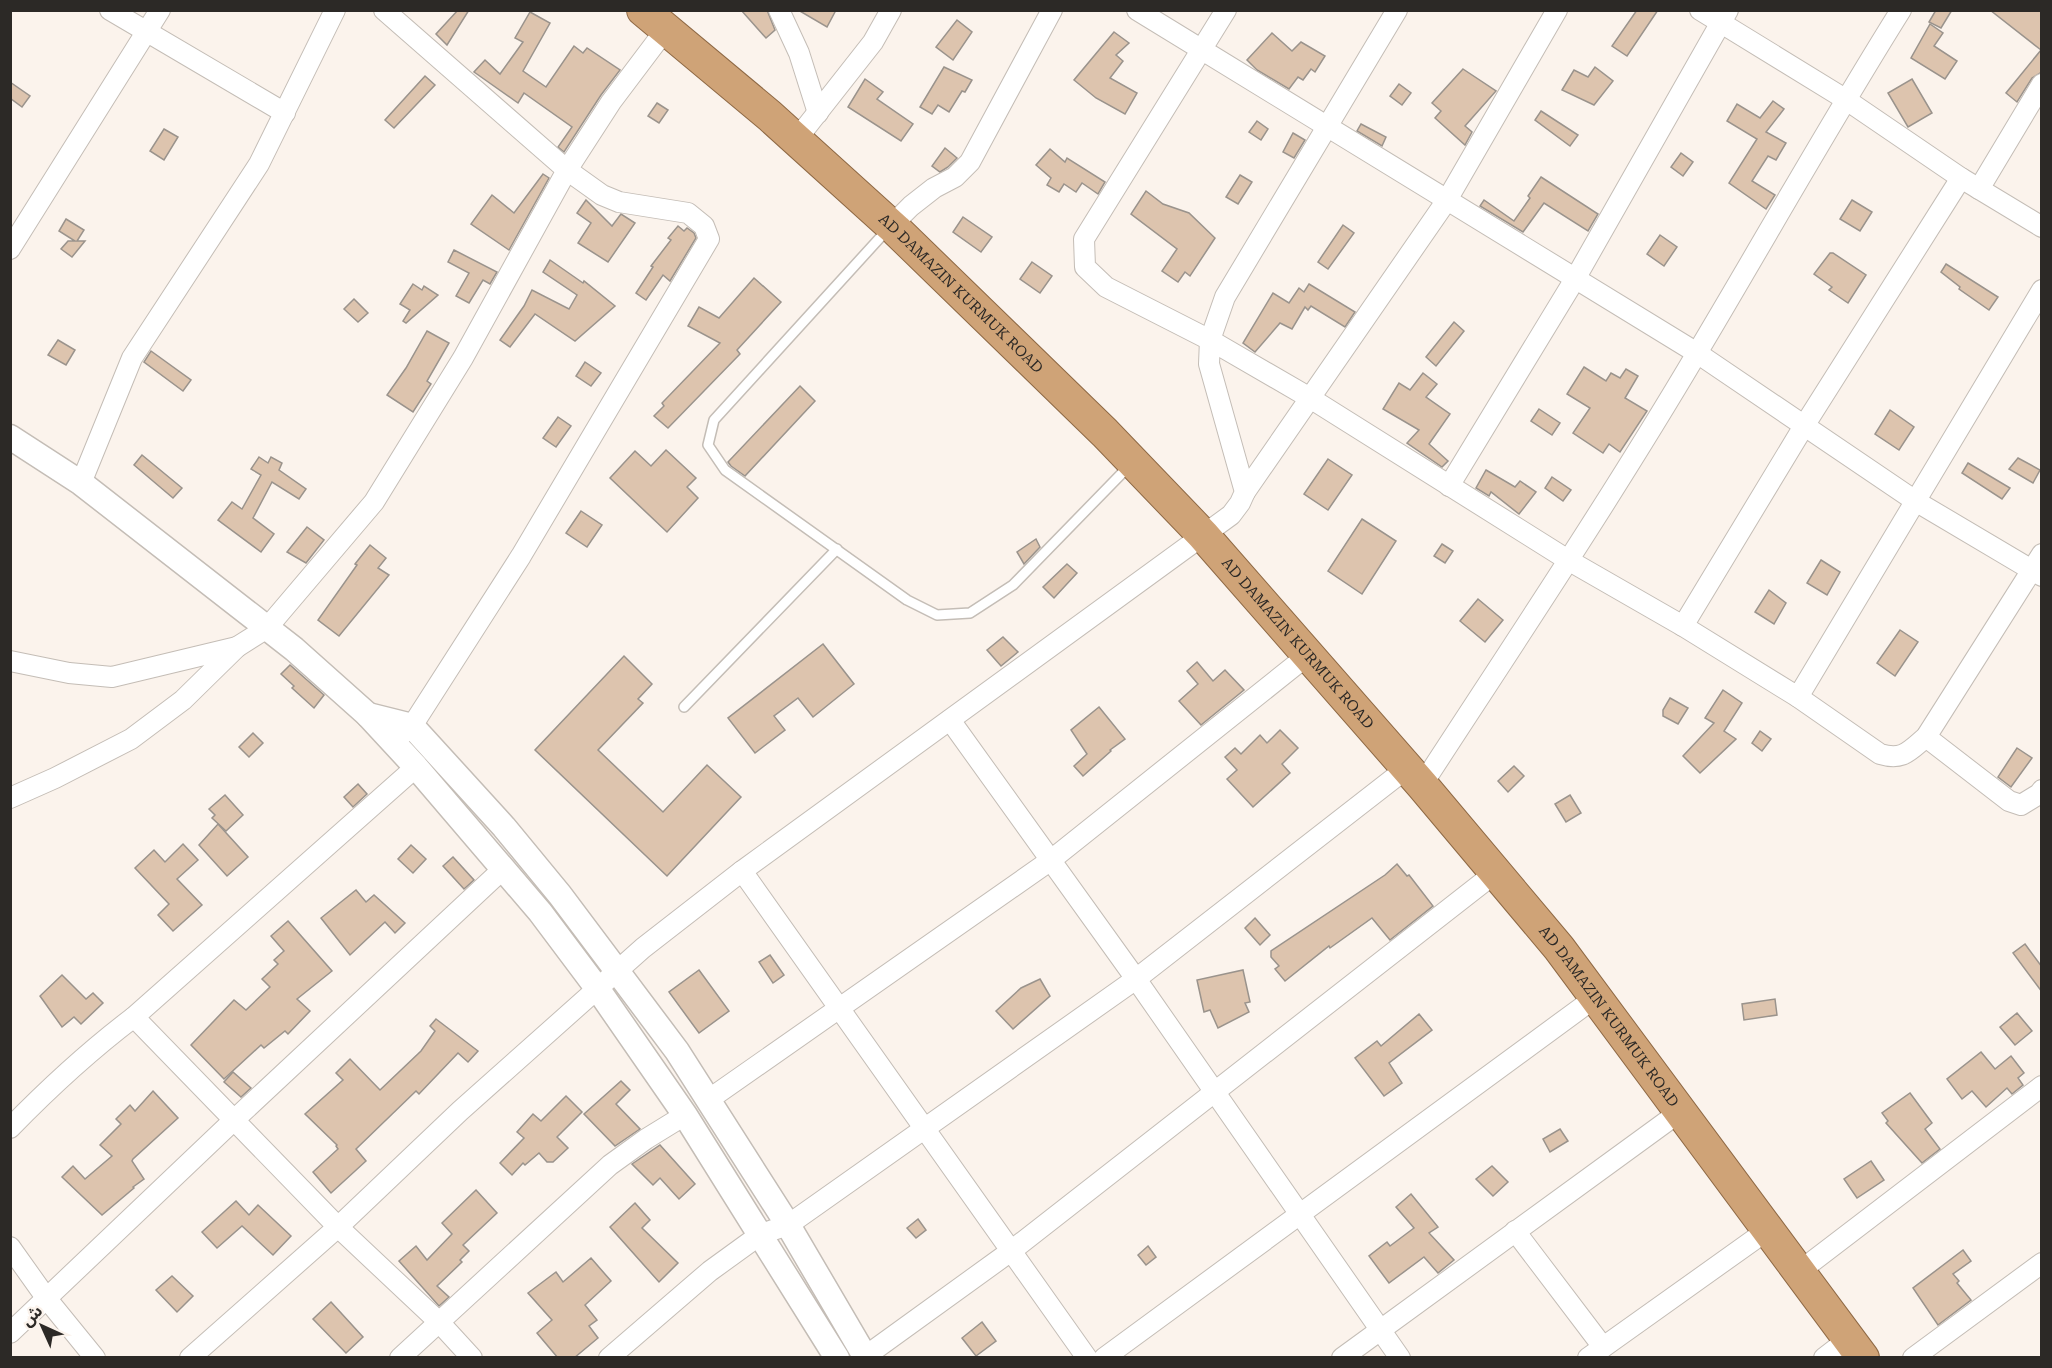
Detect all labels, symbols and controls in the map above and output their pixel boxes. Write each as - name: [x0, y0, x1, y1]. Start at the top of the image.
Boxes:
- street label: AD DAMAZIN KURMUK ROAD: [875, 210, 1047, 377]
- street label: AD DAMAZIN KURMUK ROAD: [1218, 554, 1378, 733]
- street label: AD DAMAZIN KURMUK ROAD: [1535, 922, 1683, 1110]
- north arrow: [12, 1296, 72, 1356]
- text: ش: [17, 1301, 46, 1330]

